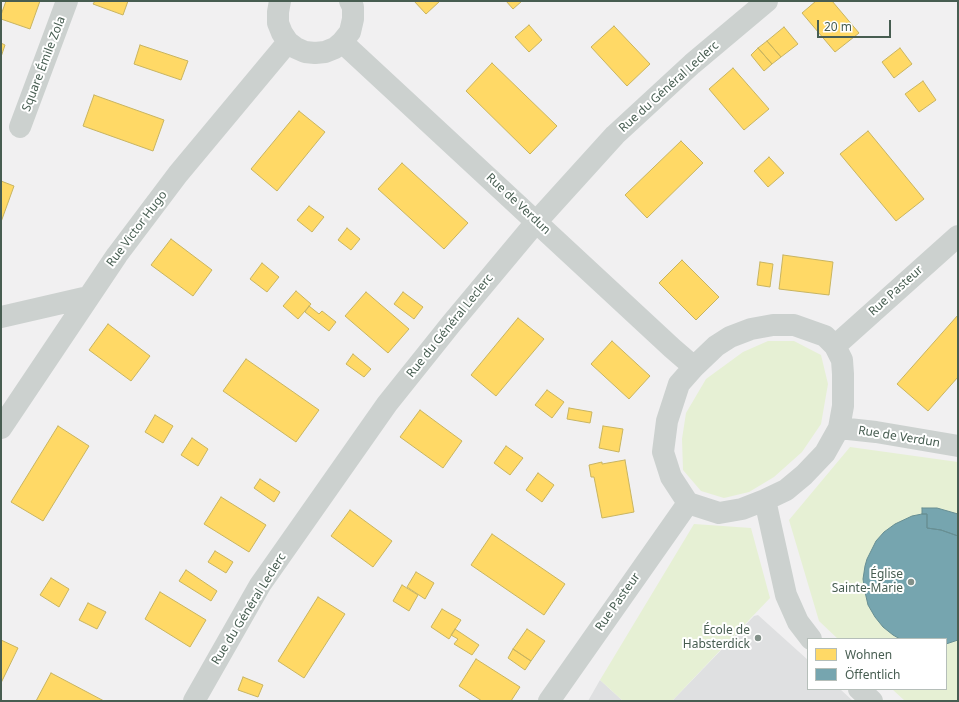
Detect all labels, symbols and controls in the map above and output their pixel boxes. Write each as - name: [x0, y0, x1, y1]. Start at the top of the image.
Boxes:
- scale bar: [819, 12, 893, 38]
- street label: Square Émile Zola: [19, 14, 69, 114]
- text: 20 m: [824, 18, 852, 35]
- street label: Rue du Général Leclerc: [616, 38, 722, 136]
- street label: Rue de Verdun: [483, 171, 553, 237]
- street label: Rue Victor Hugo: [104, 188, 170, 270]
- street label: Rue Pasteur: [866, 263, 926, 319]
- street label: Rue du Général Leclerc: [404, 271, 496, 381]
- street label: Rue de Verdun: [857, 423, 941, 451]
- street label: Rue du Général Leclerc: [209, 550, 289, 668]
- place label: Église Sainte-Marie: [832, 568, 903, 596]
- street label: Rue Pasteur: [593, 570, 643, 634]
- marker: Église Sainte-Marie: [906, 577, 916, 587]
- place label: École de Habsterdick: [683, 624, 750, 652]
- marker: École de Habsterdick: [753, 633, 763, 643]
- legend: [807, 638, 947, 690]
- text: Wohnen: [845, 646, 892, 663]
- text: Öffentlich: [845, 666, 901, 683]

